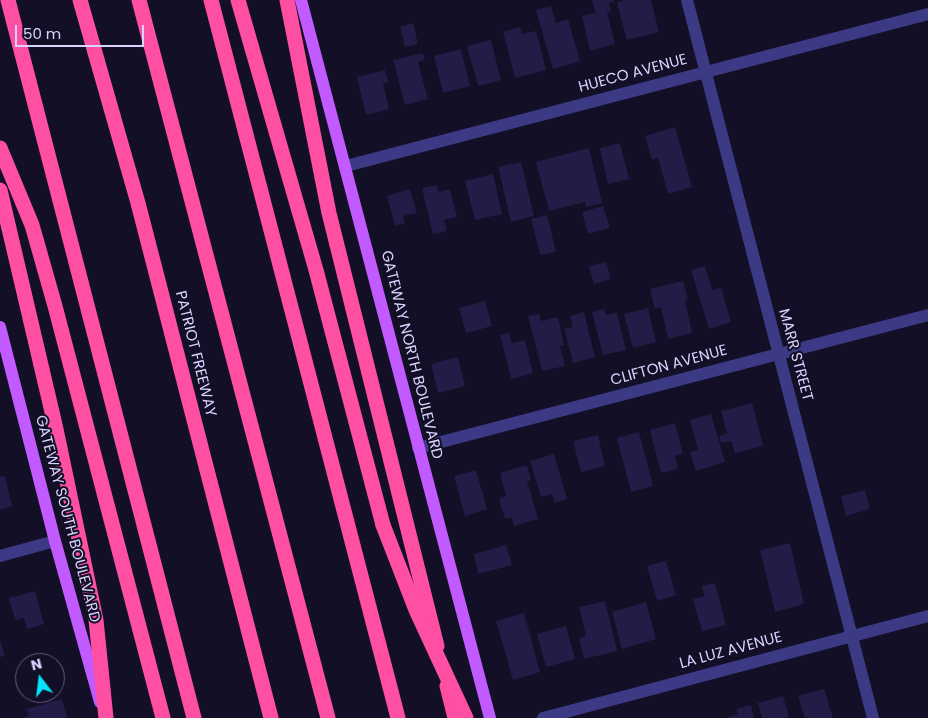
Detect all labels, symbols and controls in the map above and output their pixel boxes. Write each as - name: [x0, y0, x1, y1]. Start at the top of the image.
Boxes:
- scale bar: [18, 15, 146, 47]
- text: 50 m: [23, 23, 61, 44]
- street label: HUECO AVENUE: [577, 51, 689, 97]
- street label: GATEWAY NORTH BOULEVARD: [376, 249, 446, 461]
- street label: PATRIOT FREEWAY: [171, 289, 219, 419]
- street label: MARR STREET: [774, 307, 816, 403]
- street label: CLIFTON AVENUE: [609, 342, 729, 390]
- street label: GATEWAY SOUTH BOULEVARD: [31, 414, 103, 624]
- street label: LA LUZ AVENUE: [678, 629, 784, 673]
- north arrow: [15, 653, 65, 703]
- text: N: [29, 653, 44, 675]

